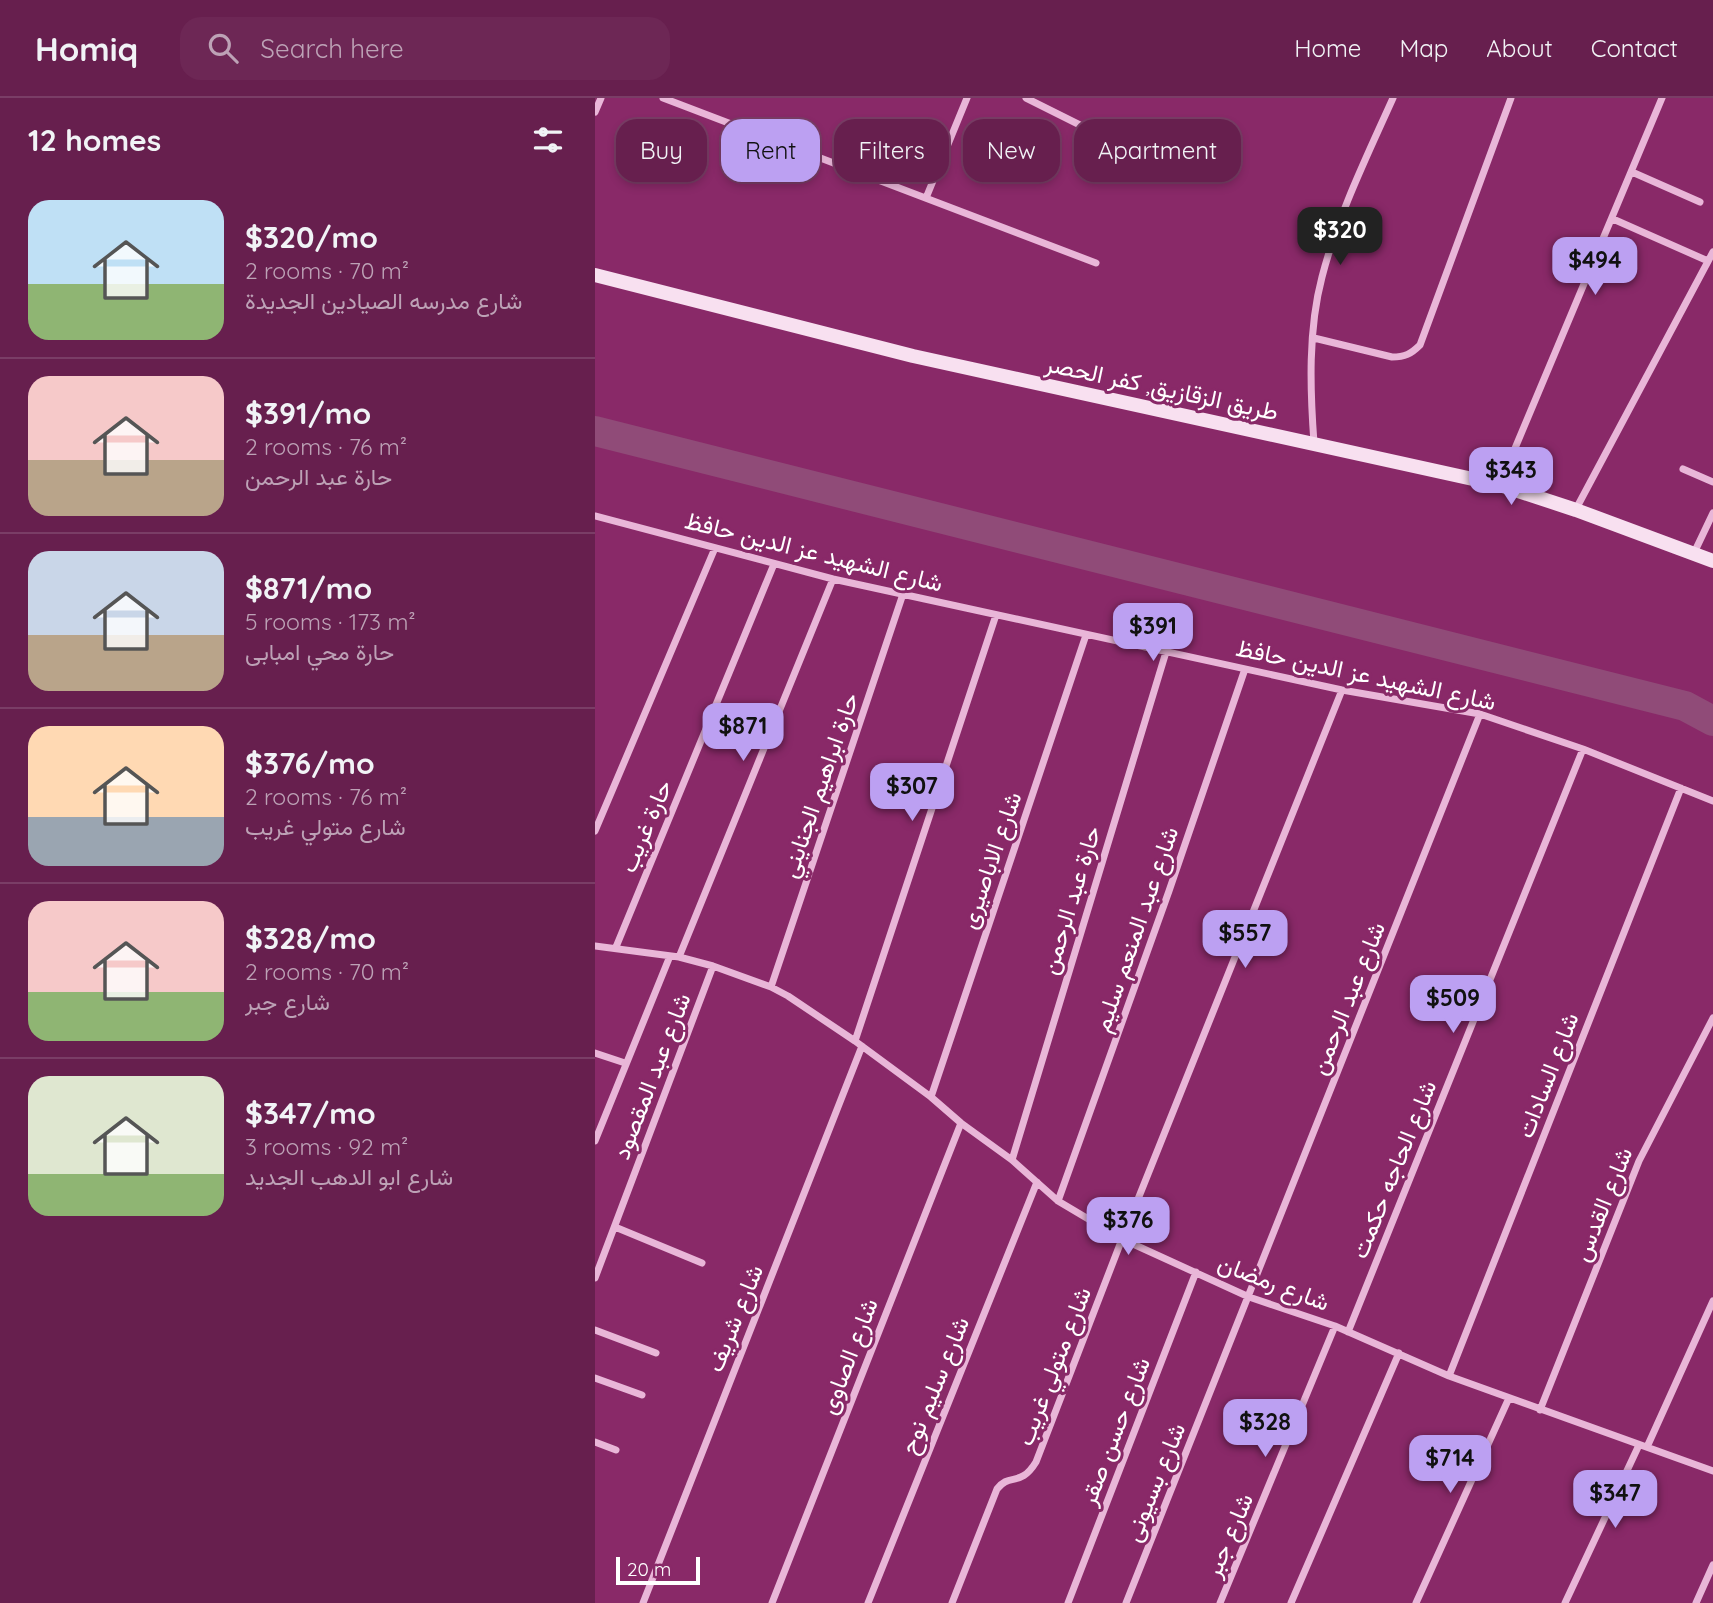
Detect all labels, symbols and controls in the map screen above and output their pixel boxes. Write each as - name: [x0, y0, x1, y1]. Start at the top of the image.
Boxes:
- search box: [180, 17, 670, 80]
- text: Homiq: [35, 28, 138, 69]
- icon: search: [204, 29, 242, 67]
- text: Search here: [260, 32, 404, 65]
- text: Home: [1294, 33, 1361, 63]
- text: Map: [1399, 33, 1448, 63]
- text: About: [1486, 33, 1553, 63]
- text: Contact: [1591, 33, 1678, 63]
- chip: Buy: [616, 119, 707, 182]
- chip: Rent: [721, 119, 820, 182]
- chip: Filters: [834, 119, 949, 182]
- chip: New: [963, 119, 1060, 182]
- chip: Apartment: [1074, 119, 1241, 182]
- text: 12 homes: [28, 121, 161, 159]
- icon: filters: [529, 121, 567, 159]
- pin: $320: [1299, 208, 1381, 267]
- text: $320: [1313, 215, 1367, 244]
- text: $320/mo: [245, 218, 378, 256]
- icon: home: [84, 228, 168, 312]
- pin: $494: [1554, 238, 1636, 297]
- text: $494: [1568, 245, 1622, 274]
- text: 2 rooms · 70 m²: [245, 256, 409, 285]
- text: شارع مدرسه الصيادين الجديدة: [245, 286, 522, 315]
- street label: طريق الزقازيق, كفر الحصر: [1042, 347, 1281, 427]
- text: $391/mo: [245, 394, 371, 432]
- icon: home: [84, 404, 168, 488]
- text: 2 rooms · 76 m²: [245, 432, 407, 461]
- pin: $343: [1470, 448, 1552, 507]
- text: $343: [1485, 455, 1537, 484]
- text: حارة عبد الرحمن: [245, 462, 392, 491]
- street label: شارع الشهيد عز الدين حافظ: [681, 504, 946, 600]
- text: $871/mo: [245, 569, 372, 607]
- icon: home: [84, 579, 168, 663]
- pin: $391: [1112, 603, 1194, 663]
- text: 5 rooms · 173 m²: [245, 607, 416, 636]
- text: $391: [1129, 611, 1177, 640]
- street label: شارع الشهيد عز الدين حافظ: [1233, 632, 1499, 718]
- text: حارة محي امبابى: [245, 637, 394, 666]
- street label: حارة ابراهيم الجنايني: [773, 689, 869, 883]
- pin: $871: [702, 704, 784, 763]
- text: $871: [719, 711, 767, 740]
- text: $376/mo: [245, 744, 375, 782]
- icon: home: [84, 754, 168, 838]
- pin: $307: [871, 764, 953, 823]
- text: $307: [886, 771, 938, 800]
- street label: حارة غريب: [612, 775, 679, 877]
- text: 2 rooms · 76 m²: [245, 782, 407, 811]
- street label: شارع الاباصيرى: [953, 787, 1029, 933]
- text: شارع متولي غريب: [245, 812, 406, 841]
- street label: حارة عبد الرحمن: [1033, 822, 1108, 978]
- street label: شارع عبد المنعم سليم: [1086, 822, 1186, 1036]
- pin: $557: [1204, 910, 1286, 970]
- street label: شارع عبد الرحمن: [1303, 917, 1393, 1079]
- text: $557: [1219, 918, 1271, 947]
- text: $328/mo: [245, 919, 376, 957]
- icon: home: [84, 929, 168, 1013]
- text: 2 rooms · 70 m²: [245, 957, 409, 986]
- pin: $509: [1412, 976, 1494, 1035]
- text: $509: [1426, 983, 1480, 1012]
- text: شارع جبر: [245, 987, 330, 1016]
- street label: شارع عبد المقصود: [605, 988, 698, 1164]
- street label: شارع السادات: [1509, 1008, 1587, 1143]
- street label: شارع الحاجه حكمت: [1344, 1076, 1444, 1263]
- text: $347/mo: [245, 1094, 376, 1132]
- icon: home: [84, 1104, 168, 1188]
- text: 3 rooms · 92 m²: [245, 1132, 408, 1161]
- street label: شارع القدس: [1566, 1143, 1640, 1266]
- text: شارع ابو الدهب الجديد: [245, 1162, 453, 1191]
- pin: $376: [1087, 1198, 1169, 1257]
- text: $376: [1103, 1205, 1153, 1234]
- street label: شارع رمضان: [1213, 1247, 1334, 1319]
- street label: شارع شريف: [699, 1260, 771, 1377]
- street label: شارع متولي غريب: [1009, 1282, 1102, 1451]
- street label: شارع الصاوى: [812, 1294, 886, 1419]
- street label: شارع سليم نوح: [893, 1312, 977, 1459]
- street label: شارع حسن صقر: [1072, 1353, 1158, 1511]
- pin: $328: [1224, 1400, 1306, 1459]
- text: $328: [1239, 1407, 1291, 1436]
- street label: شارع بسيونى: [1117, 1418, 1193, 1546]
- pin: $714: [1409, 1436, 1491, 1495]
- text: $714: [1425, 1443, 1475, 1472]
- pin: $347: [1574, 1470, 1656, 1530]
- text: $347: [1589, 1478, 1641, 1507]
- street label: شارع جبر: [1197, 1488, 1261, 1583]
- scale bar: [616, 1554, 700, 1586]
- text: 20 m: [627, 1557, 671, 1581]

